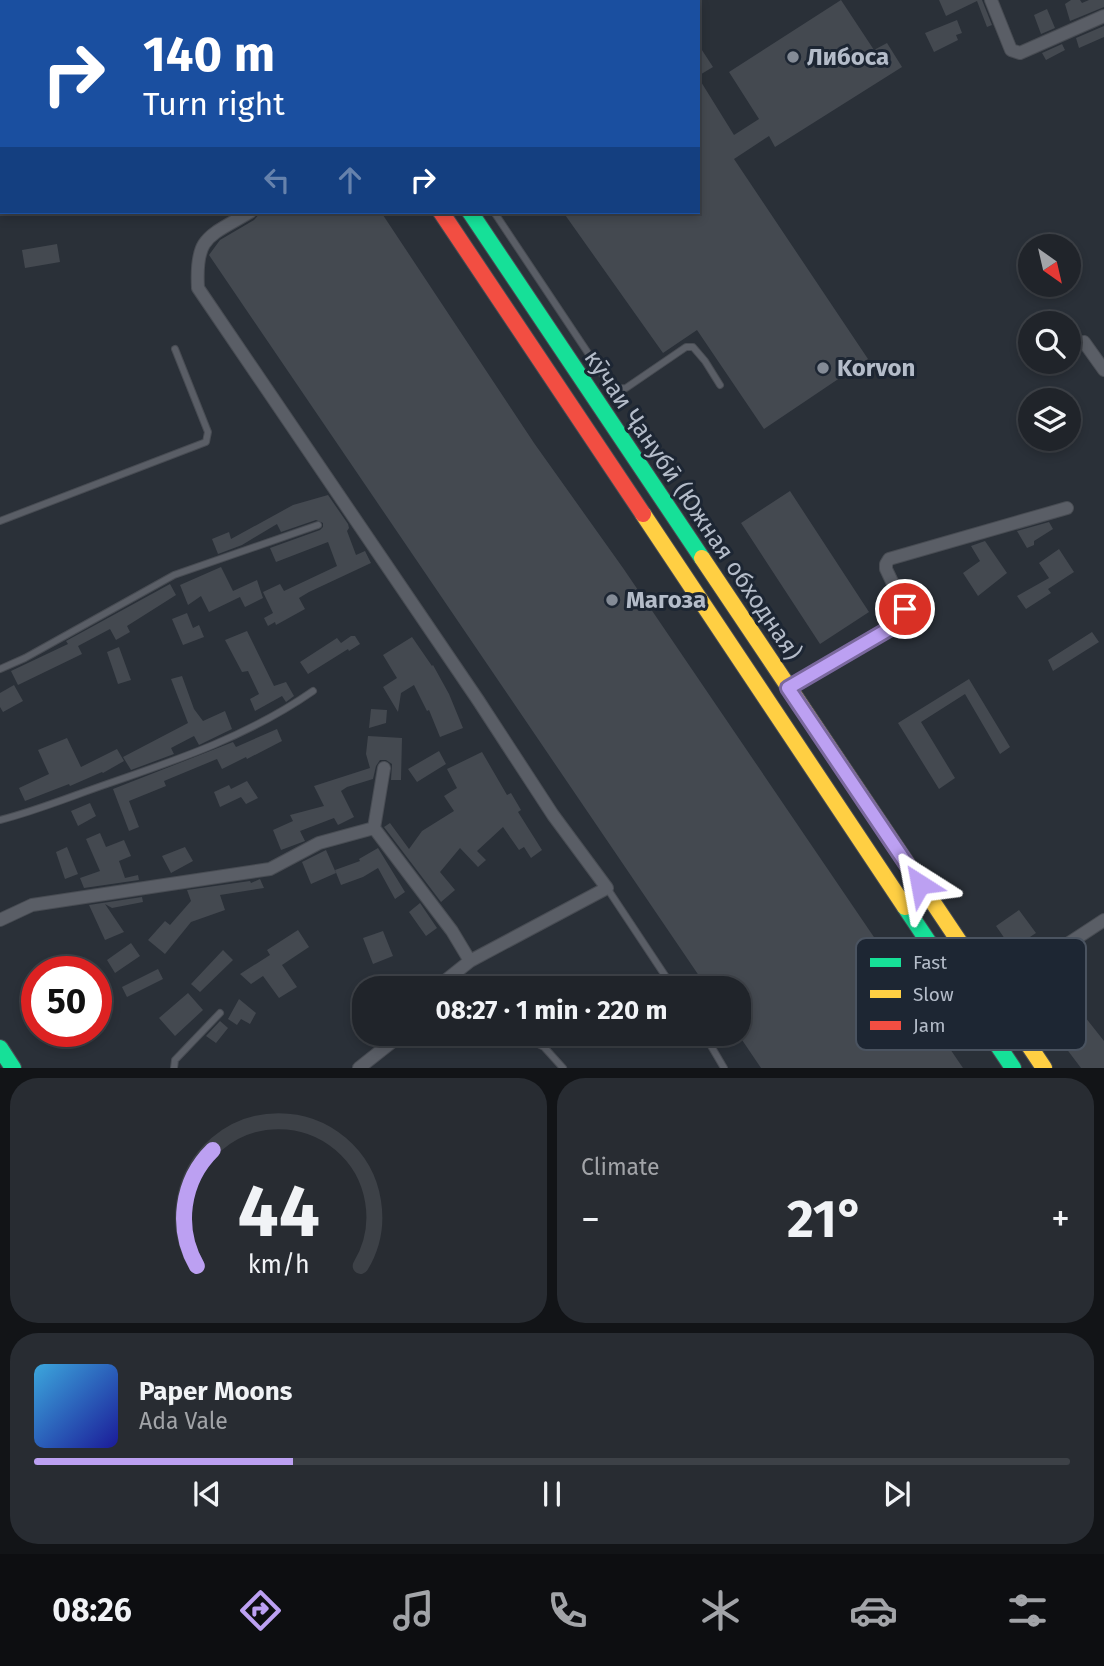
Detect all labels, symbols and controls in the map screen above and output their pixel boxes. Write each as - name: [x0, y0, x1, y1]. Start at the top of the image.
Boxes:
- text: 140 m: [143, 25, 275, 84]
- icon: right: [28, 28, 119, 119]
- place label: Либоса: [807, 43, 889, 71]
- marker: Либоса: [785, 49, 801, 65]
- text: Turn right: [143, 85, 285, 123]
- icon: left: [258, 161, 296, 199]
- icon: ahead: [331, 161, 369, 199]
- icon: right: [404, 161, 442, 199]
- north arrow: [1018, 234, 1082, 298]
- map controls: [1018, 234, 1081, 451]
- button: search: [1018, 311, 1081, 374]
- street label: кӯчаи Ҷанубӣ (Южная обходная): [579, 345, 807, 665]
- place label: Korvon: [837, 354, 915, 382]
- marker: Korvon: [815, 360, 831, 376]
- button: layers: [1018, 388, 1081, 451]
- pin: [875, 579, 935, 639]
- place label: Магоза: [626, 586, 706, 614]
- icon: arrive: [886, 590, 924, 628]
- marker: Магоза: [604, 592, 620, 608]
- position arrow: [883, 847, 957, 921]
- legend: [856, 938, 1086, 1050]
- text: Fast: [913, 951, 947, 974]
- speed limit sign: 50: [21, 956, 112, 1047]
- text: Slow: [913, 983, 954, 1006]
- text: 08:27 · 1 min · 220 m: [436, 995, 667, 1026]
- text: Jam: [913, 1014, 945, 1037]
- text: Climate: [581, 1153, 660, 1181]
- text: 44: [237, 1169, 320, 1256]
- text: 21°: [787, 1188, 864, 1251]
- text: −: [581, 1196, 600, 1242]
- text: +: [1051, 1196, 1070, 1242]
- text: km/h: [248, 1250, 309, 1280]
- text: Paper Moons: [139, 1376, 292, 1407]
- text: Ada Vale: [139, 1407, 228, 1435]
- icon: previous: [188, 1475, 226, 1513]
- icon: pause: [533, 1475, 571, 1513]
- icon: next: [878, 1475, 916, 1513]
- icon: directions: [236, 1586, 285, 1635]
- icon: music: [389, 1586, 438, 1635]
- icon: phone: [543, 1586, 592, 1635]
- icon: climate: [696, 1586, 745, 1635]
- icon: car: [849, 1586, 898, 1635]
- icon: filters: [1003, 1586, 1052, 1635]
- text: 08:26: [52, 1591, 132, 1629]

